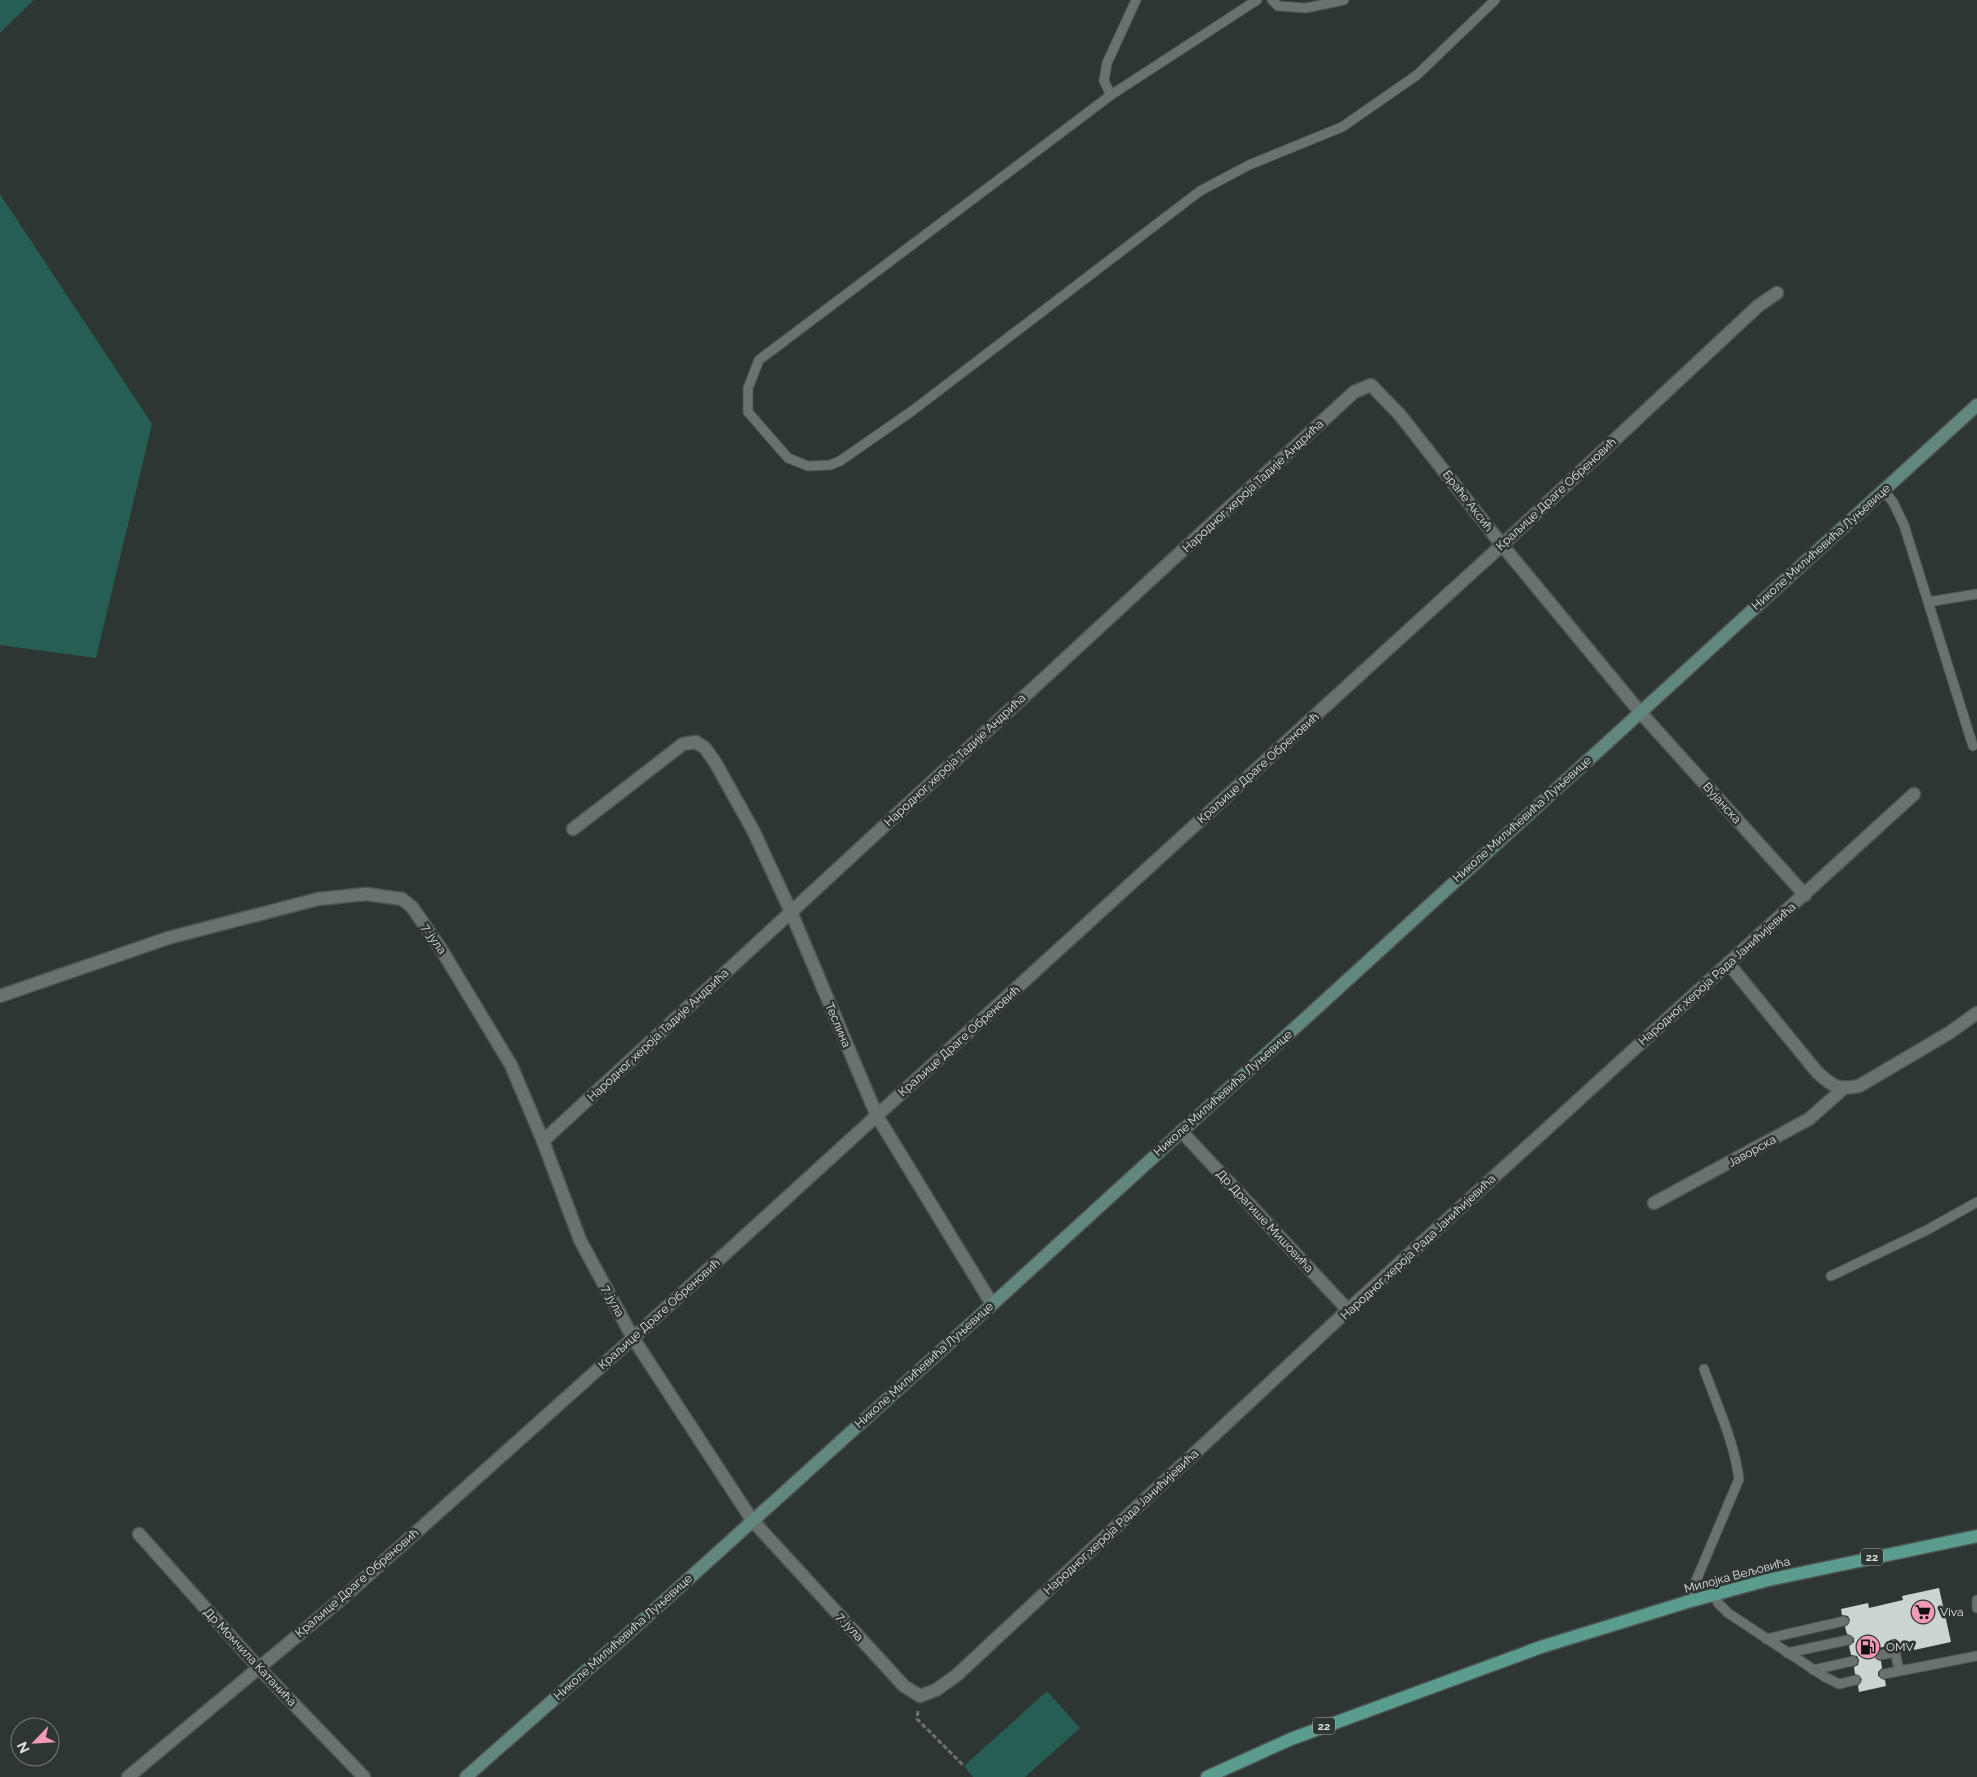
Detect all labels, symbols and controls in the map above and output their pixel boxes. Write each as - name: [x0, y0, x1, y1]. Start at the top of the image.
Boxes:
- street label: Народног хероја Тадије Андрића: [1180, 417, 1326, 555]
- street label: Краљице Драге Обреновић: [1493, 435, 1619, 553]
- street label: Браће Аксић: [1440, 468, 1496, 534]
- street label: Николе Милићевића Луњевице: [1749, 481, 1893, 613]
- street label: Народног хероја Тадије Андрића: [882, 691, 1028, 829]
- street label: Краљице Драге Обреновић: [1194, 710, 1322, 826]
- street label: Николе Милићевића Луњевице: [1450, 753, 1594, 885]
- street label: Вујанска: [1700, 780, 1744, 826]
- street label: Народног хероја Рада Јанићијевића: [1636, 900, 1798, 1048]
- street label: 7. јула: [419, 921, 449, 957]
- street label: Народног хероја Тадије Андрића: [585, 966, 731, 1104]
- street label: Краљице Драге Обреновић: [895, 983, 1023, 1099]
- street label: Теслина: [822, 1001, 854, 1049]
- street label: Николе Милићевића Луњевице: [1151, 1027, 1295, 1159]
- street label: Јаворска: [1726, 1132, 1778, 1170]
- street label: Др Драгише Мишовића: [1214, 1167, 1316, 1275]
- street label: Народног хероја Рада Јанићијевића: [1338, 1172, 1498, 1322]
- street label: Краљице Драге Обреновић: [595, 1256, 723, 1372]
- street label: 7. јула: [599, 1283, 627, 1319]
- street label: Николе Милићевића Луњевице: [852, 1299, 996, 1431]
- street label: Народног хероја Рада Јанићијевића: [1041, 1447, 1201, 1597]
- street label: Краљице Драге Обреновић: [293, 1526, 421, 1640]
- road number: 22: [1861, 1548, 1883, 1565]
- street label: Милојка Вељовића: [1683, 1554, 1791, 1596]
- street label: Николе Милићевића Луњевице: [551, 1571, 695, 1703]
- supermarket icon: Viva: [1910, 1599, 1936, 1625]
- street label: Др Момчила Катанића: [201, 1605, 299, 1709]
- place label: Viva: [1940, 1605, 1964, 1619]
- street label: 7. јула: [834, 1610, 866, 1644]
- fuel station icon: OMV: [1855, 1634, 1881, 1660]
- place label: OMV: [1886, 1640, 1914, 1654]
- north arrow: [10, 1717, 60, 1767]
- road number: 22: [1313, 1718, 1335, 1734]
- text: N: [14, 1739, 33, 1756]

